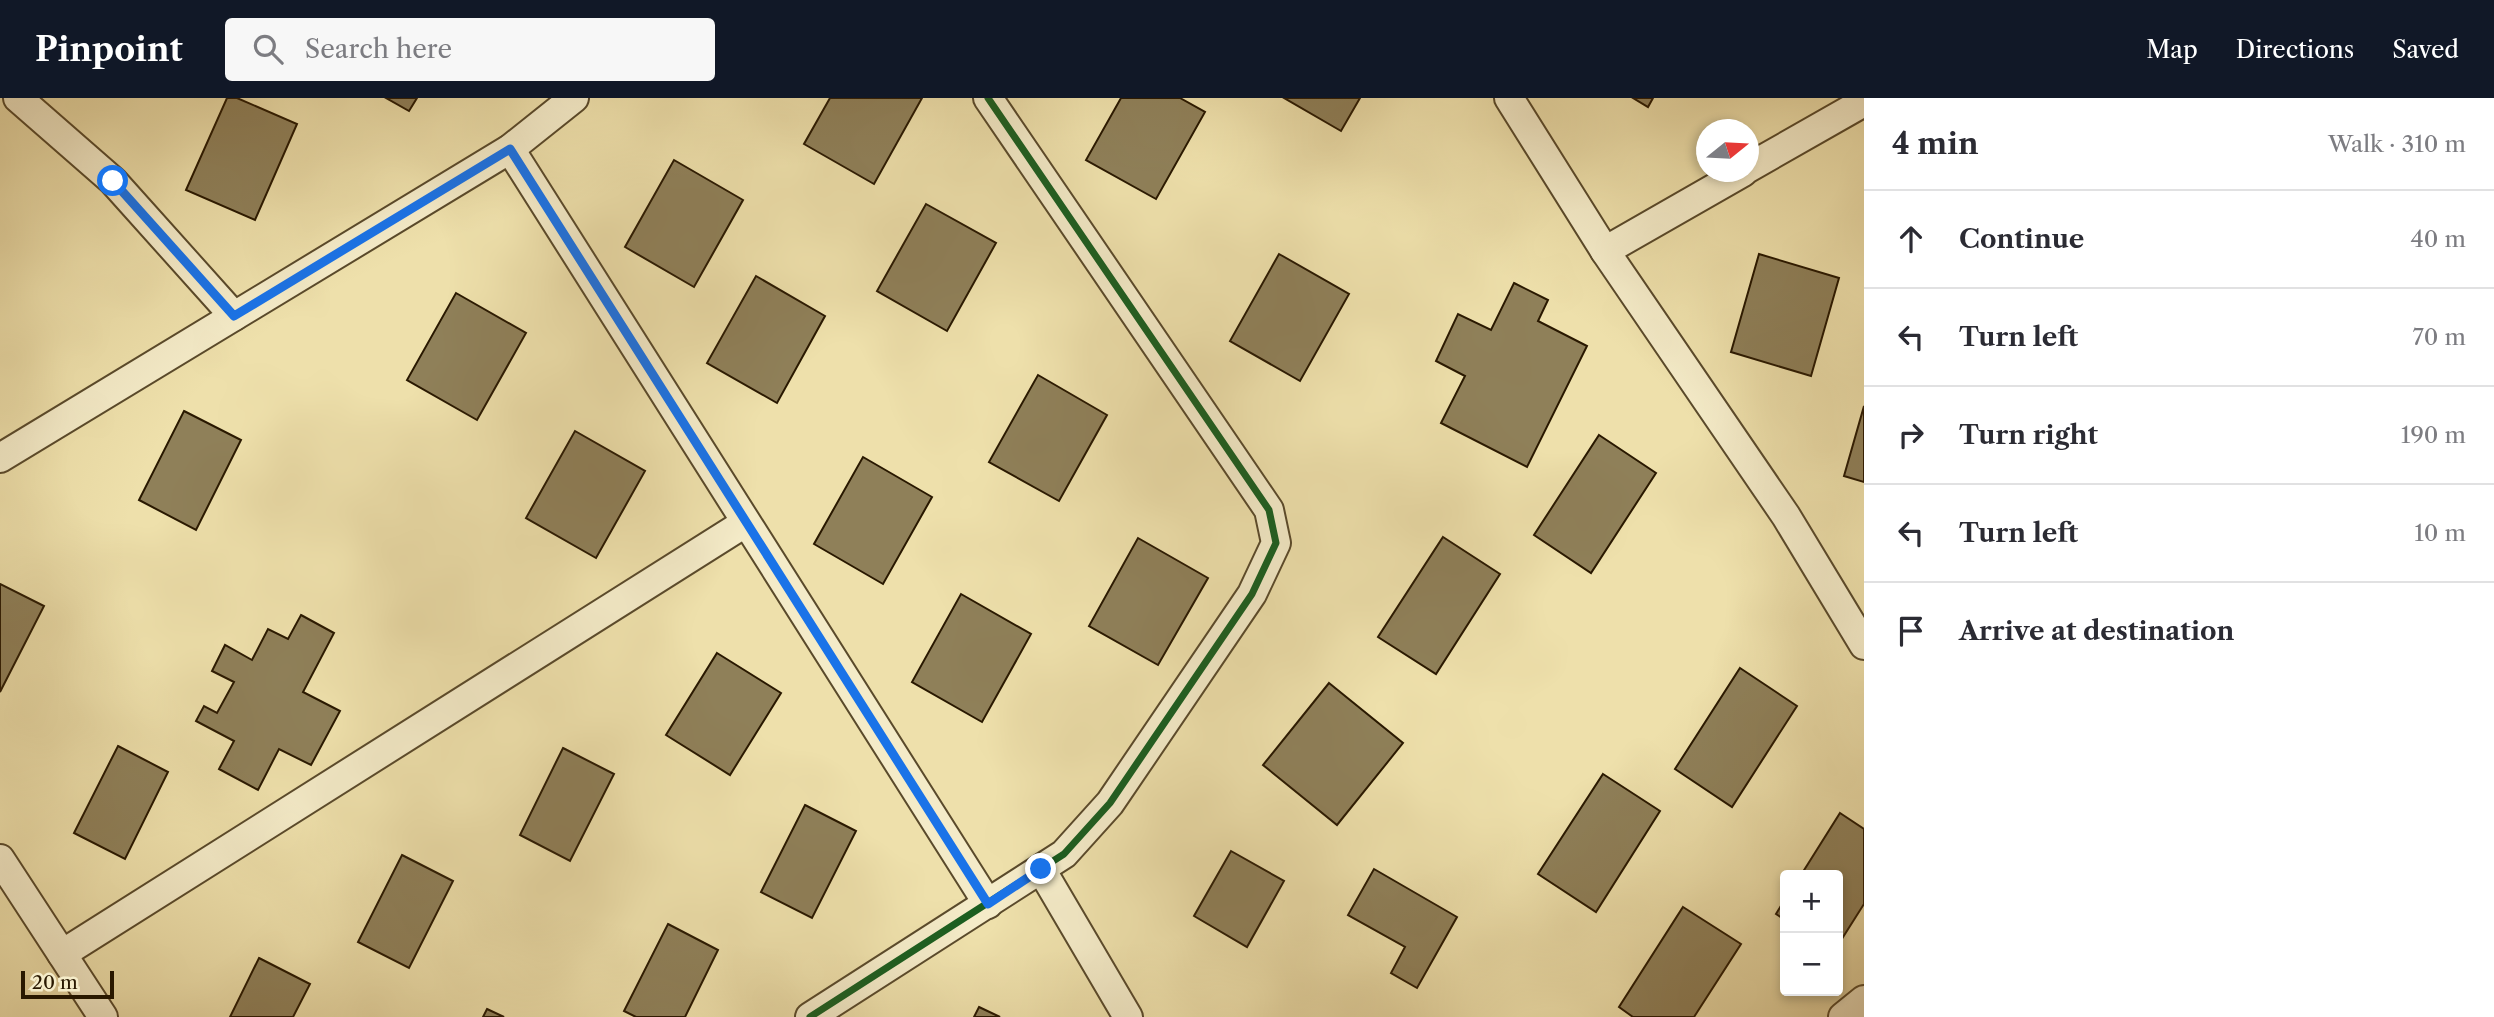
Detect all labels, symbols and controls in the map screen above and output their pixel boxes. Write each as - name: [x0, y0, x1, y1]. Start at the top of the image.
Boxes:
- search box: [225, 18, 715, 81]
- text: Pinpoint: [35, 29, 183, 70]
- icon: search: [249, 30, 287, 68]
- text: Search here: [305, 33, 452, 65]
- text: Map: [2146, 35, 2198, 64]
- text: Directions: [2236, 35, 2354, 64]
- text: Saved: [2392, 35, 2459, 64]
- north arrow: [1696, 119, 1759, 182]
- text: 4 min: [1892, 125, 1978, 162]
- text: Walk · 310 m: [2328, 130, 2466, 158]
- route start: [97, 165, 128, 196]
- icon: ahead: [1892, 220, 1930, 258]
- text: Continue: [1959, 223, 2084, 255]
- text: 40 m: [2411, 225, 2466, 253]
- icon: left: [1892, 318, 1930, 356]
- text: Turn left: [1959, 321, 2078, 353]
- text: 70 m: [2413, 323, 2466, 351]
- icon: right: [1892, 416, 1930, 454]
- text: Turn right: [1959, 419, 2098, 451]
- text: 190 m: [2401, 421, 2466, 449]
- icon: left: [1892, 514, 1930, 552]
- text: Turn left: [1959, 517, 2078, 549]
- text: 10 m: [2414, 519, 2466, 547]
- icon: arrive: [1892, 612, 1930, 650]
- text: Arrive at destination: [1959, 615, 2234, 647]
- route end: [1025, 853, 1056, 884]
- map controls: [1780, 870, 1843, 996]
- button: +: [1780, 870, 1843, 933]
- button: −: [1780, 933, 1843, 996]
- scale bar: [21, 968, 114, 1000]
- text: 20 m: [32, 971, 78, 994]

